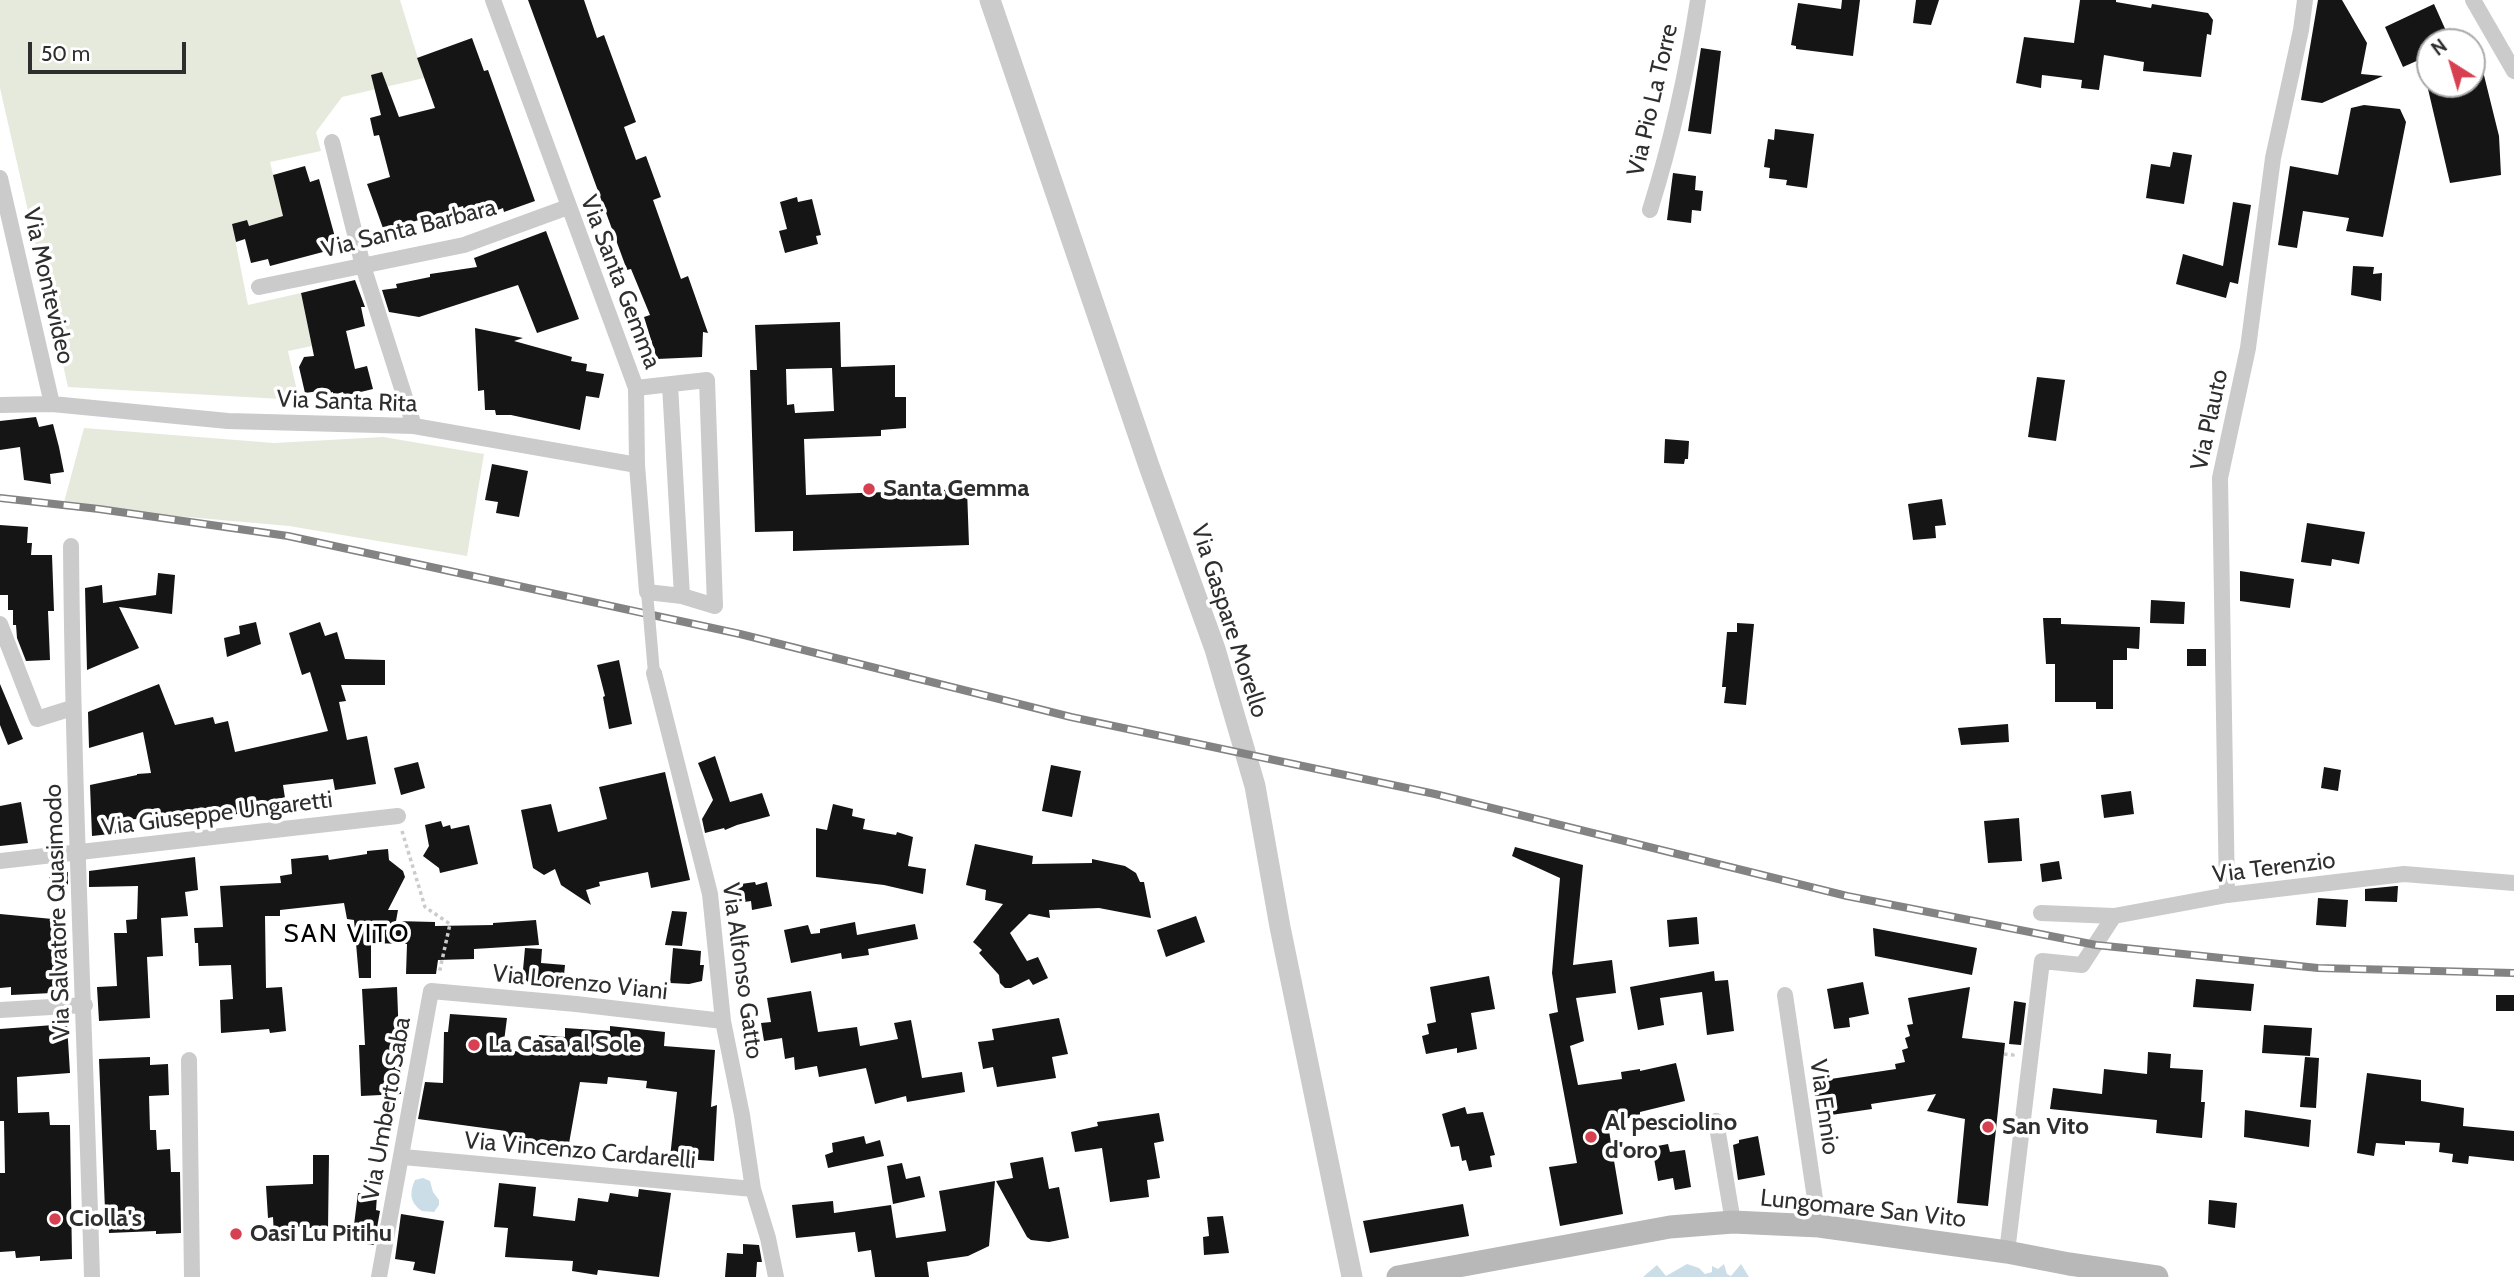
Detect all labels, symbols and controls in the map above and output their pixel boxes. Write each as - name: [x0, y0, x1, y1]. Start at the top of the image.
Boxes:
- street label: Via Pio La Torre: [1622, 21, 1684, 179]
- scale bar: [32, 28, 189, 72]
- north arrow: [2416, 28, 2486, 98]
- text: N: [2427, 34, 2452, 61]
- text: 50 m: [41, 41, 90, 66]
- street label: Via Santa Gemma: [574, 191, 666, 373]
- street label: Via Santa Barbara: [319, 193, 499, 265]
- street label: Via Montevideo: [16, 205, 80, 367]
- street label: Via Plauto: [2185, 367, 2235, 473]
- street label: Via Santa Rita: [276, 385, 418, 419]
- place label: Santa Gemma: [883, 475, 1029, 503]
- marker: Santa Gemma: [861, 481, 877, 497]
- street label: Via Gaspare Morello: [1184, 521, 1274, 721]
- street label: Via Salvatore Quasimodo: [39, 784, 77, 1040]
- street label: Via Giuseppe Ungaretti: [100, 786, 334, 842]
- street label: Via Terenzio: [2211, 846, 2337, 890]
- street label: Via Alfonso Gatto: [715, 881, 769, 1061]
- district label: SAN VITO: [284, 918, 410, 950]
- street label: Via Lorenzo Viani: [491, 959, 669, 1007]
- street label: Via Umberto Saba: [357, 1015, 417, 1203]
- place label: La Casa al Sole: [488, 1031, 641, 1059]
- marker: La Casa al Sole: [466, 1037, 482, 1053]
- street label: Via Ennio: [1803, 1058, 1845, 1156]
- place label: Al pesciolino d'oro: [1605, 1109, 1737, 1165]
- place label: San Vito: [2002, 1113, 2089, 1141]
- marker: San Vito: [1980, 1119, 1996, 1135]
- street label: Via Vincenzo Cardarelli: [463, 1127, 697, 1175]
- marker: Al pesciolino d'oro: [1583, 1129, 1599, 1145]
- street label: Lungomare San Vito: [1759, 1184, 1967, 1234]
- place label: Ciolla's: [69, 1205, 142, 1233]
- marker: Ciolla's: [47, 1211, 63, 1227]
- place label: Oasi Lu Pitihu: [250, 1220, 392, 1248]
- marker: Oasi Lu Pitihu: [228, 1226, 244, 1242]

